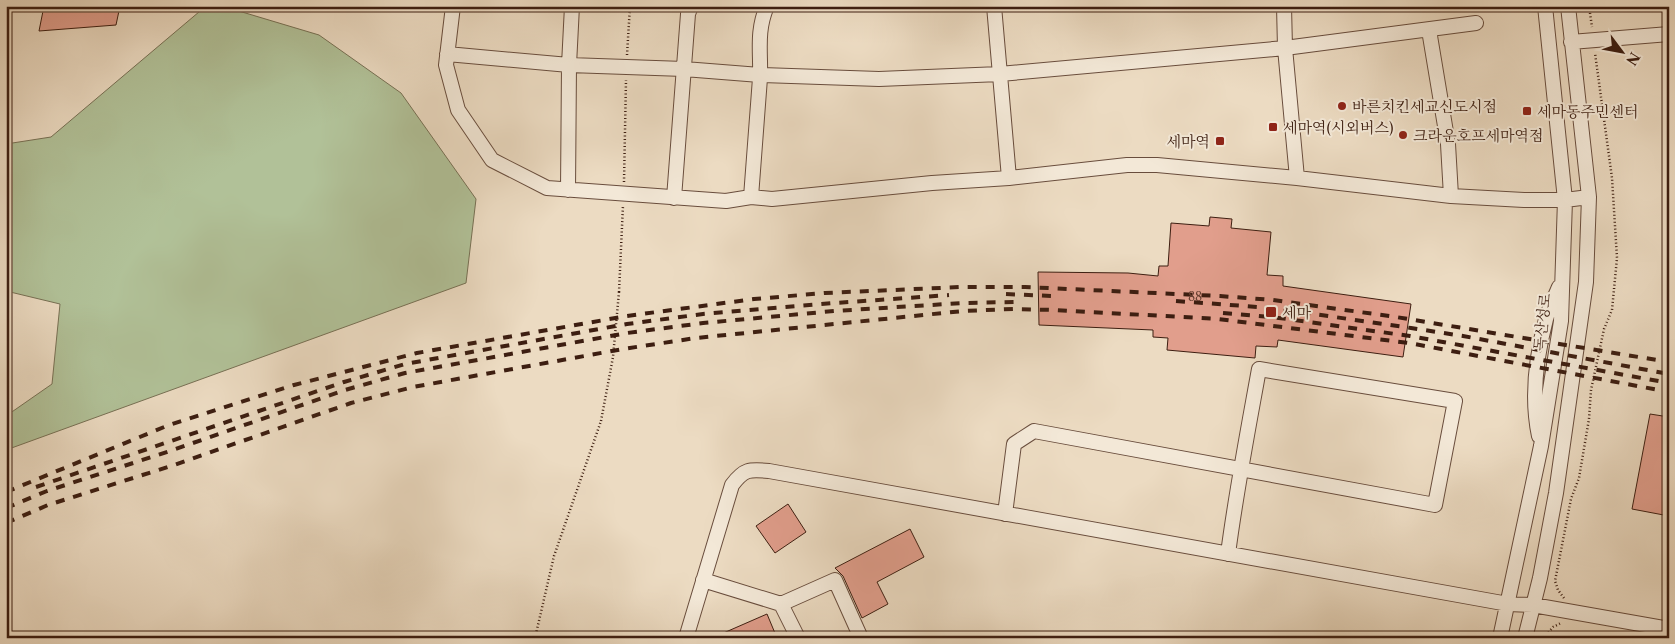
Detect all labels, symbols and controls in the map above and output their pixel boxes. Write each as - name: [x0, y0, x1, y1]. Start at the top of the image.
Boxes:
- north arrow: [1598, 28, 1648, 78]
- text: N: [1622, 49, 1644, 69]
- place label: 바른치킨세교신도시점: [1352, 97, 1497, 116]
- marker: 바른치킨세교신도시점: [1336, 100, 1348, 112]
- place label: 세마동주민센터: [1537, 102, 1638, 121]
- marker: 세마동주민센터: [1521, 105, 1533, 117]
- place label: 세마역(시외버스): [1283, 118, 1394, 137]
- marker: 세마역(시외버스): [1267, 121, 1279, 133]
- place label: 크라운호프세마역점: [1413, 126, 1543, 145]
- marker: 크라운호프세마역점: [1397, 129, 1409, 141]
- place label: 세마역: [1167, 132, 1210, 151]
- marker: 세마역: [1214, 135, 1226, 147]
- house number: 88: [1188, 289, 1202, 304]
- street label: 독산성로: [1530, 292, 1555, 352]
- place label: 세마: [1282, 303, 1311, 322]
- marker: 세마: [1264, 305, 1278, 319]

